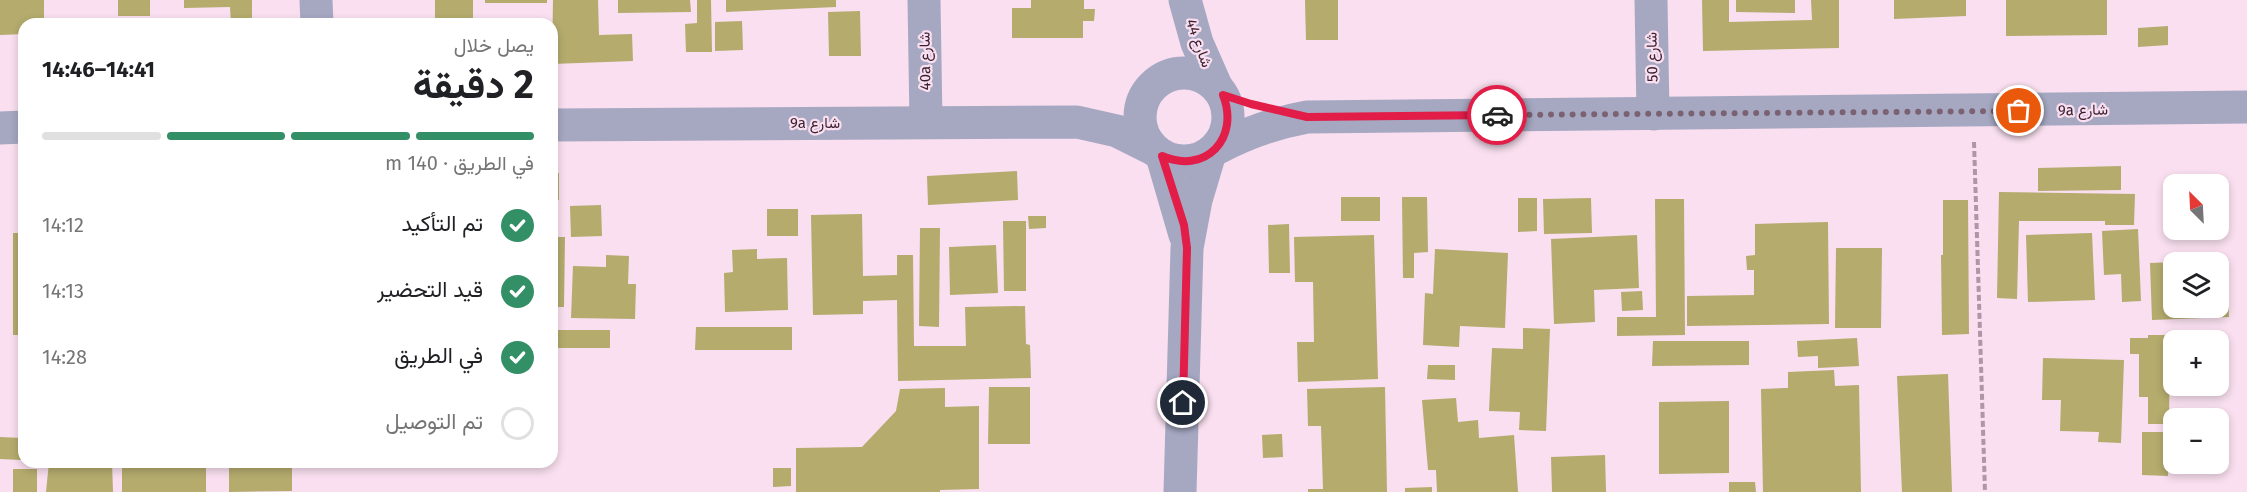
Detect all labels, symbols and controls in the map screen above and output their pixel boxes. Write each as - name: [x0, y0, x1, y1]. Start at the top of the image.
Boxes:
- street label: شارع 44: [1180, 16, 1216, 70]
- street label: 40a شارع: [915, 31, 937, 90]
- street label: شارع 50: [1643, 32, 1663, 82]
- text: يصل خلال: [454, 33, 534, 57]
- text: 14:41–14:46: [42, 56, 155, 83]
- text: 2 دقيقة: [413, 62, 534, 108]
- courier: [1467, 85, 1527, 145]
- pin: [1993, 85, 2044, 136]
- icon: bag: [2002, 94, 2035, 127]
- icon: car: [1481, 99, 1514, 132]
- street label: 9a شارع: [2058, 101, 2108, 121]
- street label: 9a شارع: [790, 114, 840, 134]
- text: في الطريق · 140 m: [385, 151, 534, 175]
- north arrow: [2163, 174, 2229, 240]
- map controls: [2163, 174, 2229, 474]
- icon: check: [501, 209, 534, 242]
- text: تم التأكيد: [401, 210, 483, 237]
- text: 14:12: [42, 213, 84, 237]
- button: layers: [2163, 252, 2229, 318]
- icon: check: [501, 275, 534, 308]
- text: قيد التحضير: [377, 276, 483, 303]
- text: 14:13: [42, 279, 84, 303]
- button: +: [2163, 330, 2229, 396]
- icon: check: [501, 341, 534, 374]
- text: في الطريق: [394, 342, 483, 369]
- text: 14:28: [42, 345, 87, 369]
- pin: [1157, 377, 1208, 428]
- icon: home: [1166, 386, 1199, 419]
- text: تم التوصيل: [385, 408, 483, 435]
- button: −: [2163, 408, 2229, 474]

